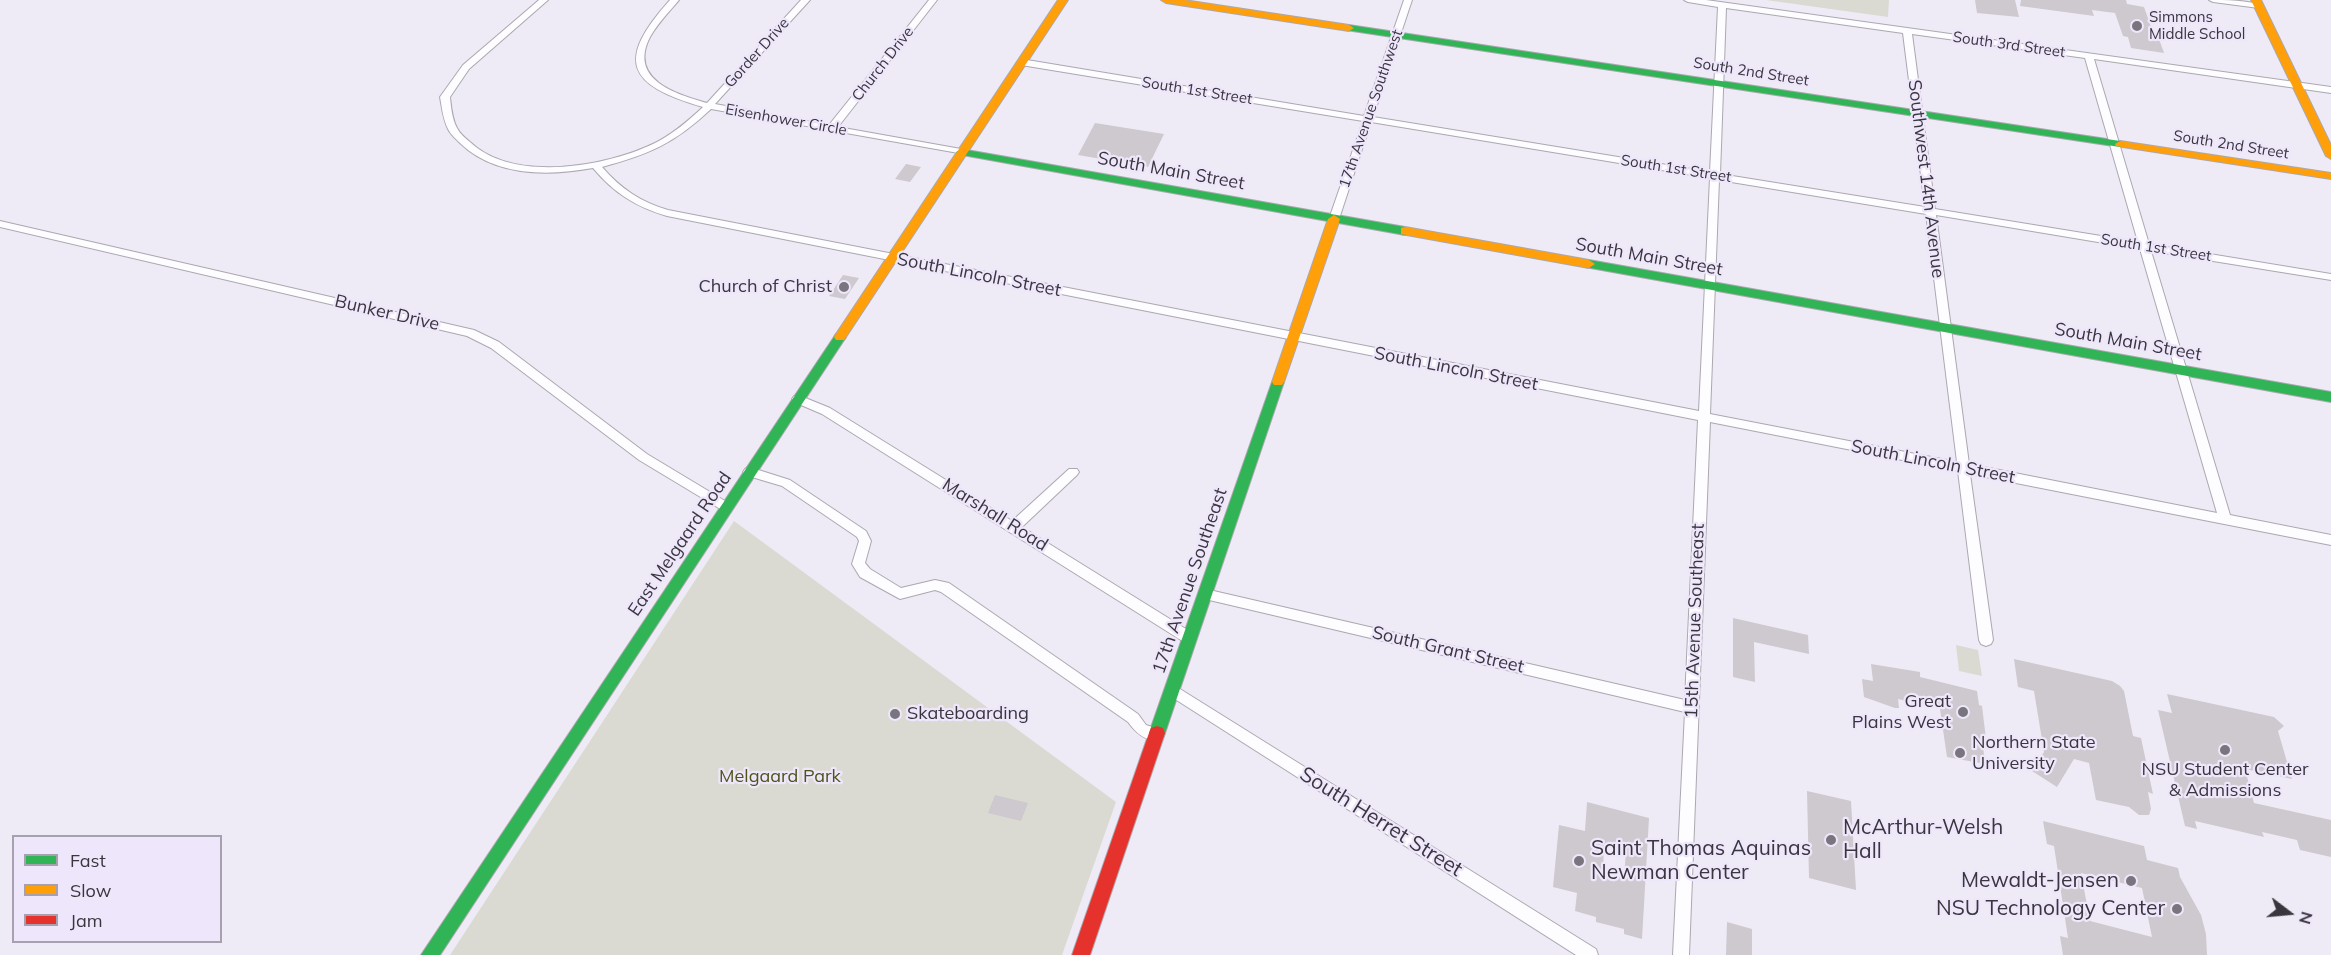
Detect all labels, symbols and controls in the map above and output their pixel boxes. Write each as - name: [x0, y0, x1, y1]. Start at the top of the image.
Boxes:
- place label: Simmons Middle School: [2149, 8, 2245, 43]
- street label: Gorder Drive: [721, 14, 793, 92]
- marker: Simmons Middle School: [2130, 19, 2144, 33]
- street label: Church Drive: [848, 23, 918, 105]
- street label: 17th Avenue Southwest: [1335, 27, 1407, 191]
- street label: South 3rd Street: [1952, 28, 2066, 62]
- street label: South 2nd Street: [1692, 54, 1810, 90]
- street label: South 1st Street: [1141, 73, 1253, 109]
- street label: Southwest 14th Avenue: [1903, 79, 1949, 279]
- street label: Eisenhower Circle: [724, 100, 848, 140]
- street label: South 2nd Street: [2172, 127, 2290, 163]
- street label: South Main Street: [1096, 147, 1246, 195]
- street label: South 1st Street: [1620, 151, 1732, 187]
- street label: South 1st Street: [2100, 230, 2212, 266]
- street label: South Main Street: [1574, 233, 1724, 281]
- street label: South Lincoln Street: [895, 249, 1063, 301]
- place label: Church of Christ: [698, 276, 832, 298]
- marker: Church of Christ: [837, 280, 851, 294]
- street label: Bunker Drive: [333, 290, 441, 336]
- street label: South Main Street: [2053, 318, 2203, 366]
- street label: South Lincoln Street: [1372, 343, 1540, 395]
- street label: South Lincoln Street: [1849, 436, 2017, 488]
- street label: East Melgaard Road: [624, 468, 736, 620]
- street label: Marshall Road: [938, 474, 1052, 556]
- street label: 17th Avenue Southeast: [1148, 485, 1232, 677]
- street label: 15th Avenue Southeast: [1681, 523, 1709, 719]
- street label: South Grant Street: [1370, 622, 1526, 678]
- place label: Great Plains West: [1852, 691, 1951, 734]
- place label: Skateboarding: [907, 703, 1029, 725]
- marker: Great Plains West: [1956, 705, 1970, 719]
- marker: Skateboarding: [888, 707, 902, 721]
- place label: Northern State University: [1972, 732, 2095, 774]
- marker: NSU Student Center & Admissions: [2218, 743, 2232, 757]
- marker: Northern State University: [1953, 746, 1967, 760]
- place label: NSU Student Center & Admissions: [2141, 759, 2309, 802]
- street label: South Herret Street: [1295, 762, 1467, 882]
- park label: Melgaard Park: [719, 766, 841, 788]
- place label: McArthur-Welsh Hall: [1843, 815, 2003, 865]
- marker: McArthur-Welsh Hall: [1824, 833, 1838, 847]
- legend: [12, 835, 222, 943]
- place label: Saint Thomas Aquinas Newman Center: [1591, 836, 1811, 886]
- text: Fast: [70, 849, 106, 872]
- marker: Saint Thomas Aquinas Newman Center: [1572, 854, 1586, 868]
- place label: Mewaldt-Jensen: [1961, 868, 2119, 894]
- marker: Mewaldt-Jensen: [2124, 874, 2138, 888]
- text: Slow: [70, 879, 111, 902]
- north arrow: [2259, 883, 2319, 943]
- place label: NSU Technology Center: [1936, 896, 2165, 922]
- marker: NSU Technology Center: [2170, 902, 2184, 916]
- text: Jam: [70, 909, 103, 932]
- text: N: [2295, 909, 2318, 927]

